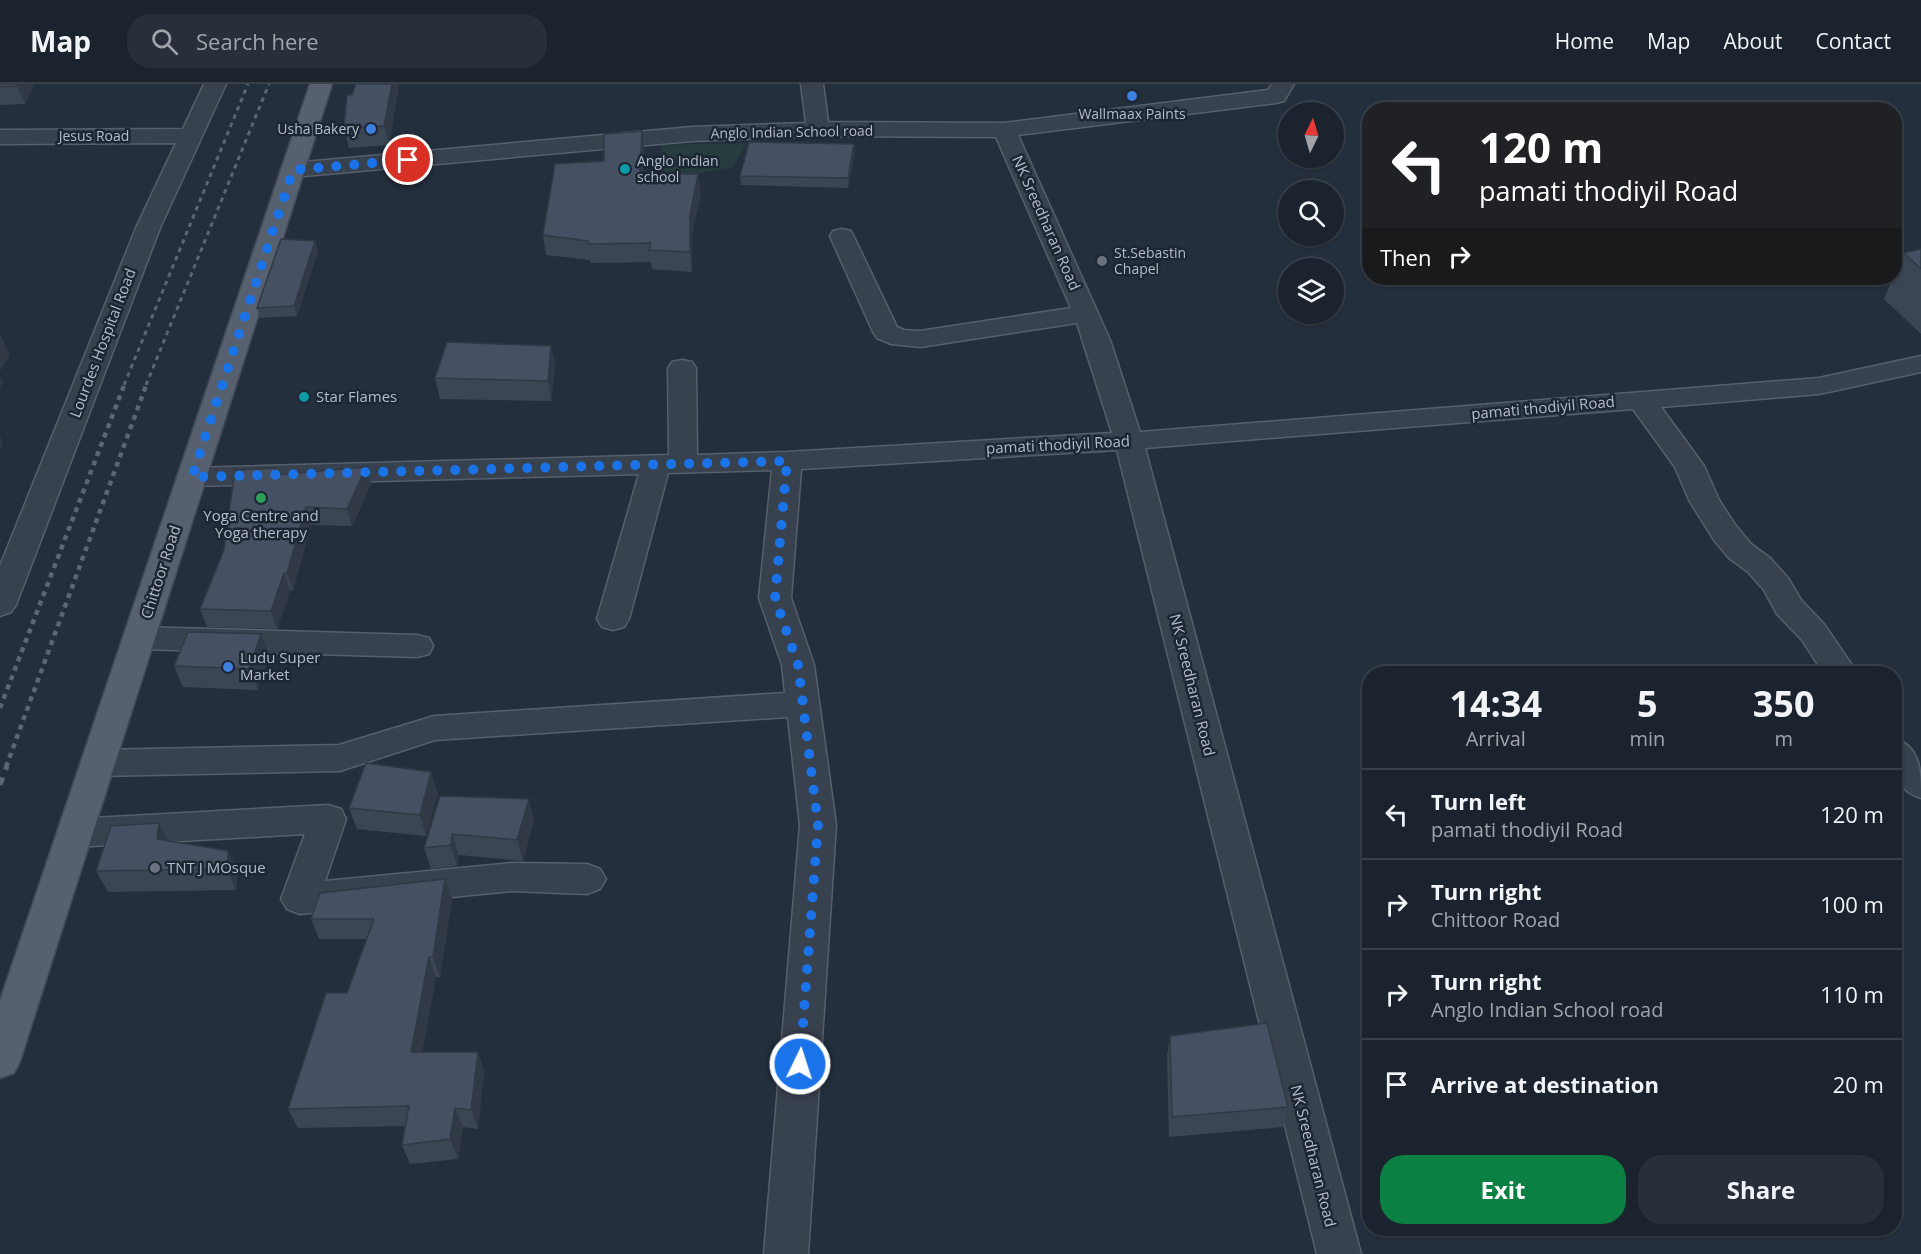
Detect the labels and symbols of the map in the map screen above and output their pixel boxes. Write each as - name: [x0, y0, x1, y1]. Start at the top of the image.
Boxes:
- marker: Wallmaax Paints: [1125, 89, 1139, 103]
- north arrow: [1278, 102, 1344, 168]
- place label: Wallmaax Paints: [1078, 104, 1186, 123]
- place label: Usha Bakery: [277, 119, 360, 138]
- street label: Anglo Indian School road: [710, 121, 873, 142]
- marker: Usha Bakery: [364, 122, 378, 136]
- street label: Jesus Road: [57, 126, 129, 145]
- pin: [382, 134, 433, 185]
- place label: Anglo Indian school: [637, 151, 719, 186]
- street label: NK Sreedharan Road: [1008, 152, 1086, 293]
- marker: Anglo Indian school: [618, 162, 632, 176]
- place label: St.Sebastin Chapel: [1114, 243, 1186, 278]
- marker: St.Sebastin Chapel: [1095, 254, 1109, 268]
- street label: Lourdes Hospital Road: [64, 265, 140, 420]
- place label: Star Flames: [316, 386, 397, 406]
- marker: Star Flames: [297, 390, 311, 404]
- street label: pamati thodiyil Road: [1470, 391, 1616, 423]
- street label: pamati thodiyil Road: [985, 430, 1130, 458]
- marker: Yoga Centre and Yoga therapy: [254, 491, 268, 505]
- place label: Yoga Centre and Yoga therapy: [203, 505, 319, 542]
- street label: Chittoor Road: [136, 522, 185, 621]
- street label: NK Sreedharan Road: [1166, 612, 1220, 758]
- place label: Ludu Super Market: [240, 647, 320, 684]
- marker: Ludu Super Market: [221, 660, 235, 674]
- place label: TNT J MOsque: [167, 857, 266, 877]
- marker: TNT J MOsque: [148, 861, 162, 875]
- position arrow: [768, 1032, 832, 1096]
- street label: NK Sreedharan Road: [1287, 1083, 1341, 1229]

